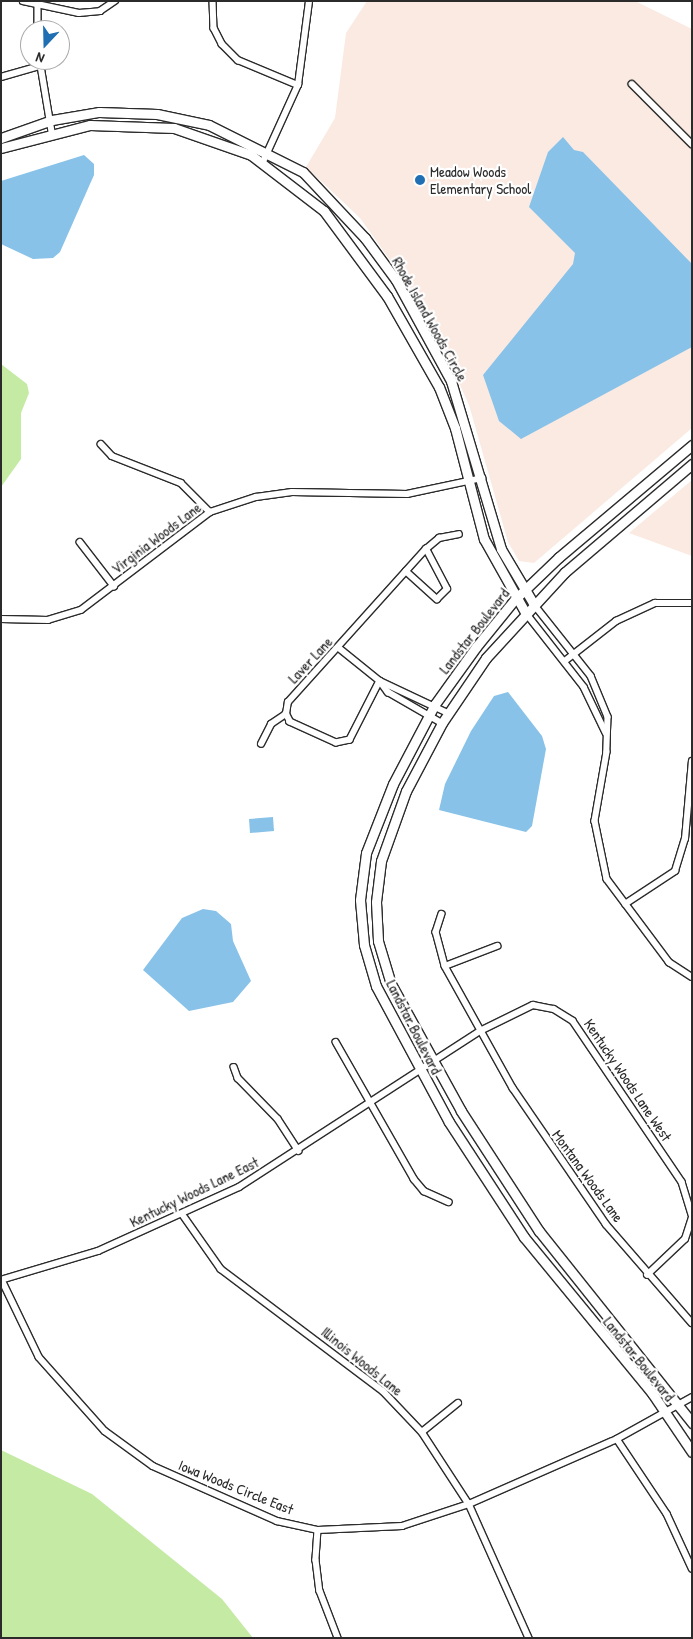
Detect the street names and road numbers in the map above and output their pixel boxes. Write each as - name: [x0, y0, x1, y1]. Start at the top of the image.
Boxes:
- street label: Rhode Island Woods Circle: [388, 254, 472, 384]
- street label: Virginia Woods Lane: [108, 498, 204, 578]
- street label: Landstar Boulevard: [435, 585, 513, 677]
- street label: Laver Lane: [284, 633, 336, 687]
- street label: Landstar Boulevard: [383, 977, 445, 1077]
- street label: Kentucky Woods Lane West: [580, 1015, 676, 1145]
- street label: Montana Woods Lane: [549, 1126, 627, 1226]
- street label: Kentucky Woods Lane East: [127, 1153, 261, 1231]
- street label: Landstar Boulevard: [600, 1313, 678, 1405]
- street label: Illinois Woods Lane: [318, 1323, 406, 1399]
- street label: Iowa Woods Circle East: [176, 1456, 296, 1518]

